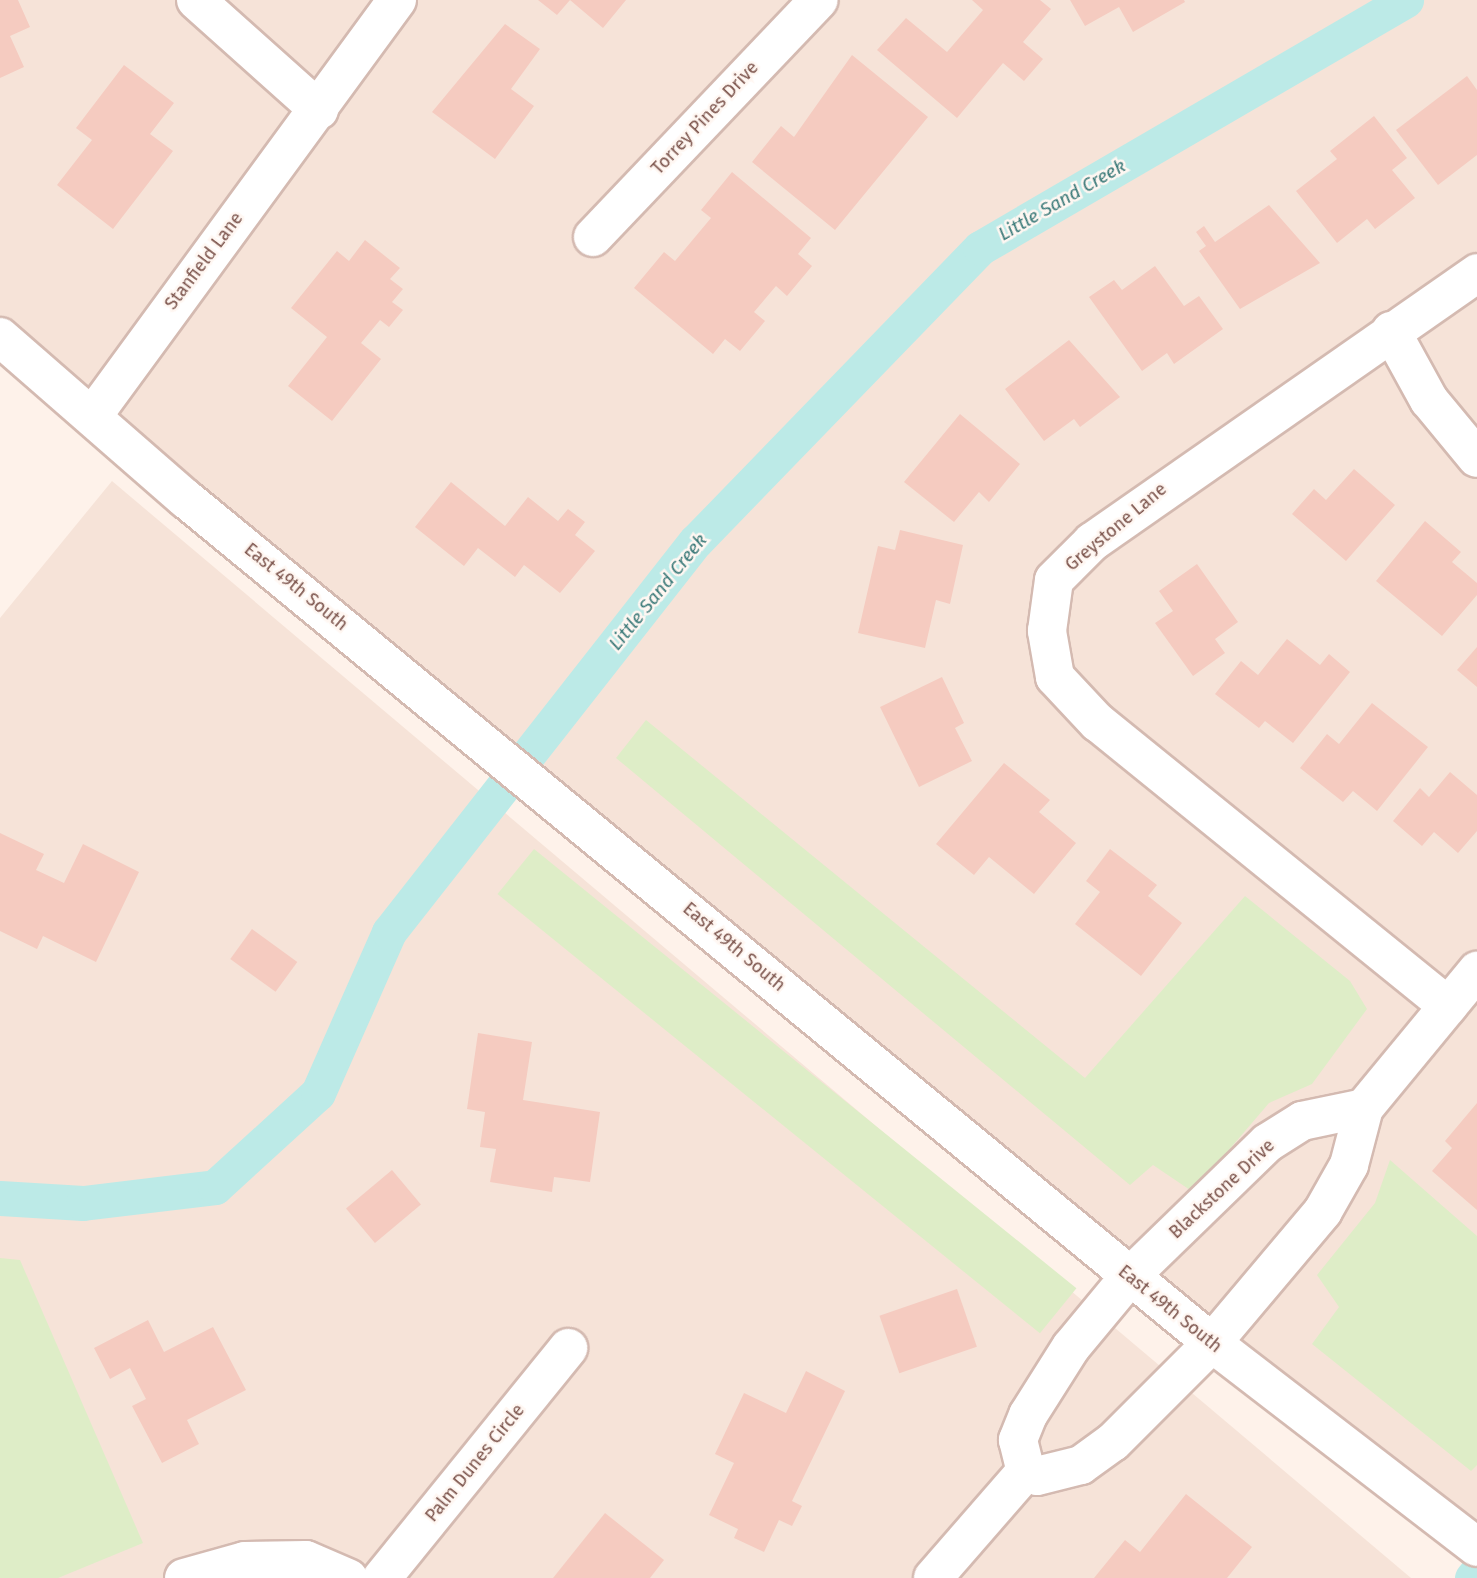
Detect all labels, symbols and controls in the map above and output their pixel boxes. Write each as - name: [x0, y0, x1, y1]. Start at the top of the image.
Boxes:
- street label: Torrey Pines Drive: [647, 57, 763, 179]
- water label: Little Sand Creek: [994, 154, 1130, 246]
- street label: Stanfield Lane: [160, 208, 248, 314]
- street label: Greystone Lane: [1061, 478, 1171, 576]
- water label: Little Sand Creek: [604, 529, 712, 655]
- street label: East 49th South: [240, 539, 352, 635]
- street label: East 49th South: [678, 898, 790, 996]
- street label: Blackstone Drive: [1165, 1135, 1279, 1243]
- street label: East 49th South: [1114, 1261, 1226, 1357]
- street label: Palm Dunes Circle: [421, 1400, 529, 1526]

